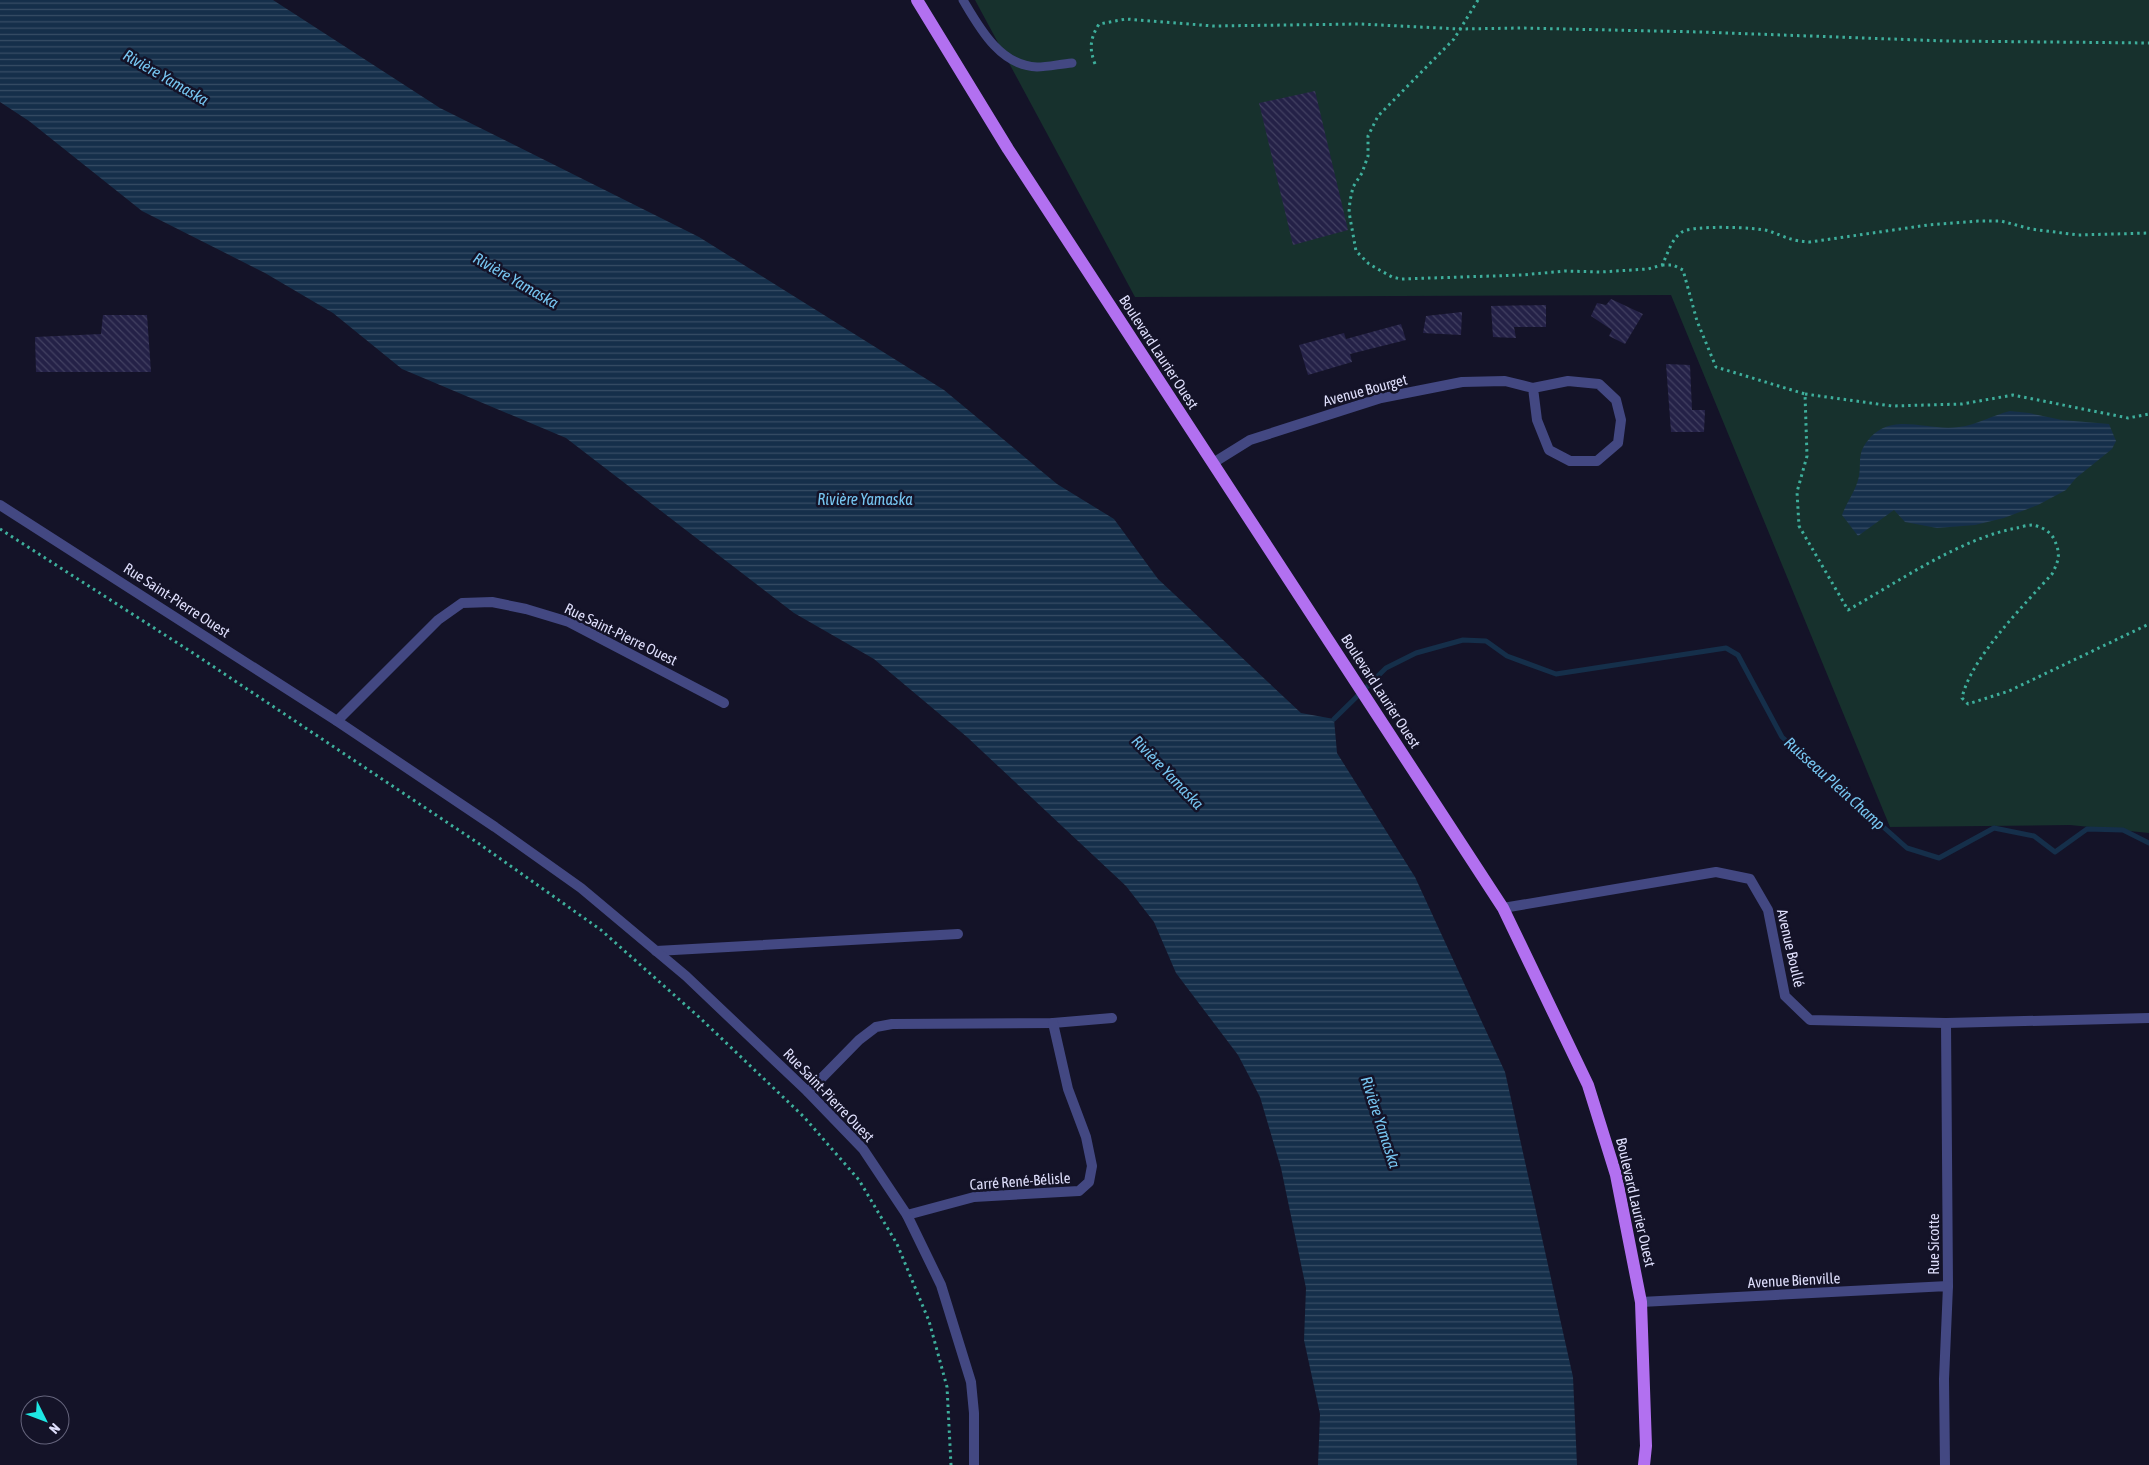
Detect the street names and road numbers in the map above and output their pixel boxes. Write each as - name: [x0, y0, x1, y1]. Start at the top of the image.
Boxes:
- street label: Boulevard Laurier Ouest: [1116, 292, 1202, 412]
- street label: Avenue Bourget: [1321, 371, 1409, 409]
- street label: Rue Saint-Pierre Ouest: [121, 559, 233, 641]
- street label: Rue Saint-Pierre Ouest: [562, 599, 680, 669]
- street label: Boulevard Laurier Ouest: [1338, 631, 1424, 751]
- street label: Avenue Boullé: [1774, 907, 1808, 989]
- street label: Rue Saint-Pierre Ouest: [780, 1045, 878, 1145]
- street label: Boulevard Laurier Ouest: [1613, 1136, 1659, 1268]
- street label: Carré René-Bélisle: [969, 1169, 1071, 1193]
- street label: Rue Sicotte: [1925, 1213, 1942, 1275]
- street label: Avenue Bienville: [1747, 1269, 1841, 1291]

